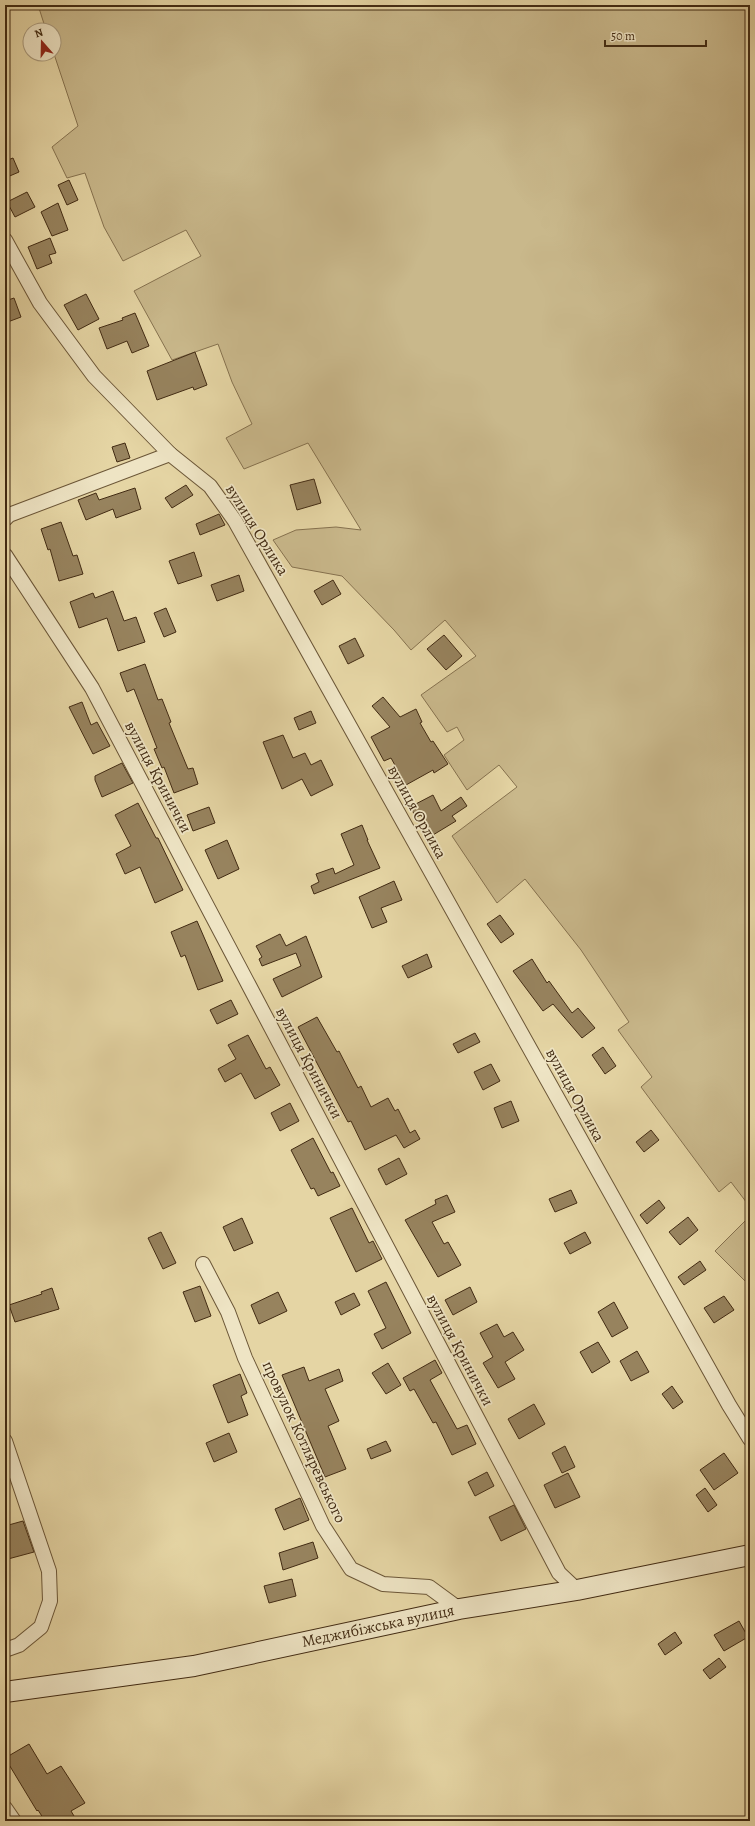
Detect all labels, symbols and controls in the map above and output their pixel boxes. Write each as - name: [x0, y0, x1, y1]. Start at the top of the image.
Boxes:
- north arrow: [22, 22, 62, 62]
- scale bar: [605, 22, 706, 48]
- text: N: [32, 25, 45, 41]
- text: 50 m: [611, 28, 635, 44]
- street label: вулиця Орлика: [220, 480, 294, 581]
- street label: вулиця Кринички: [119, 717, 197, 837]
- street label: вулиця Орлика: [382, 761, 452, 863]
- street label: вулиця Кринички: [270, 1003, 348, 1123]
- street label: вулиця Орлика: [540, 1044, 610, 1146]
- street label: вулиця Кринички: [421, 1290, 499, 1410]
- street label: провулок Котляревського: [257, 1357, 351, 1527]
- street label: Меджибіжська вулиця: [300, 1599, 457, 1653]

